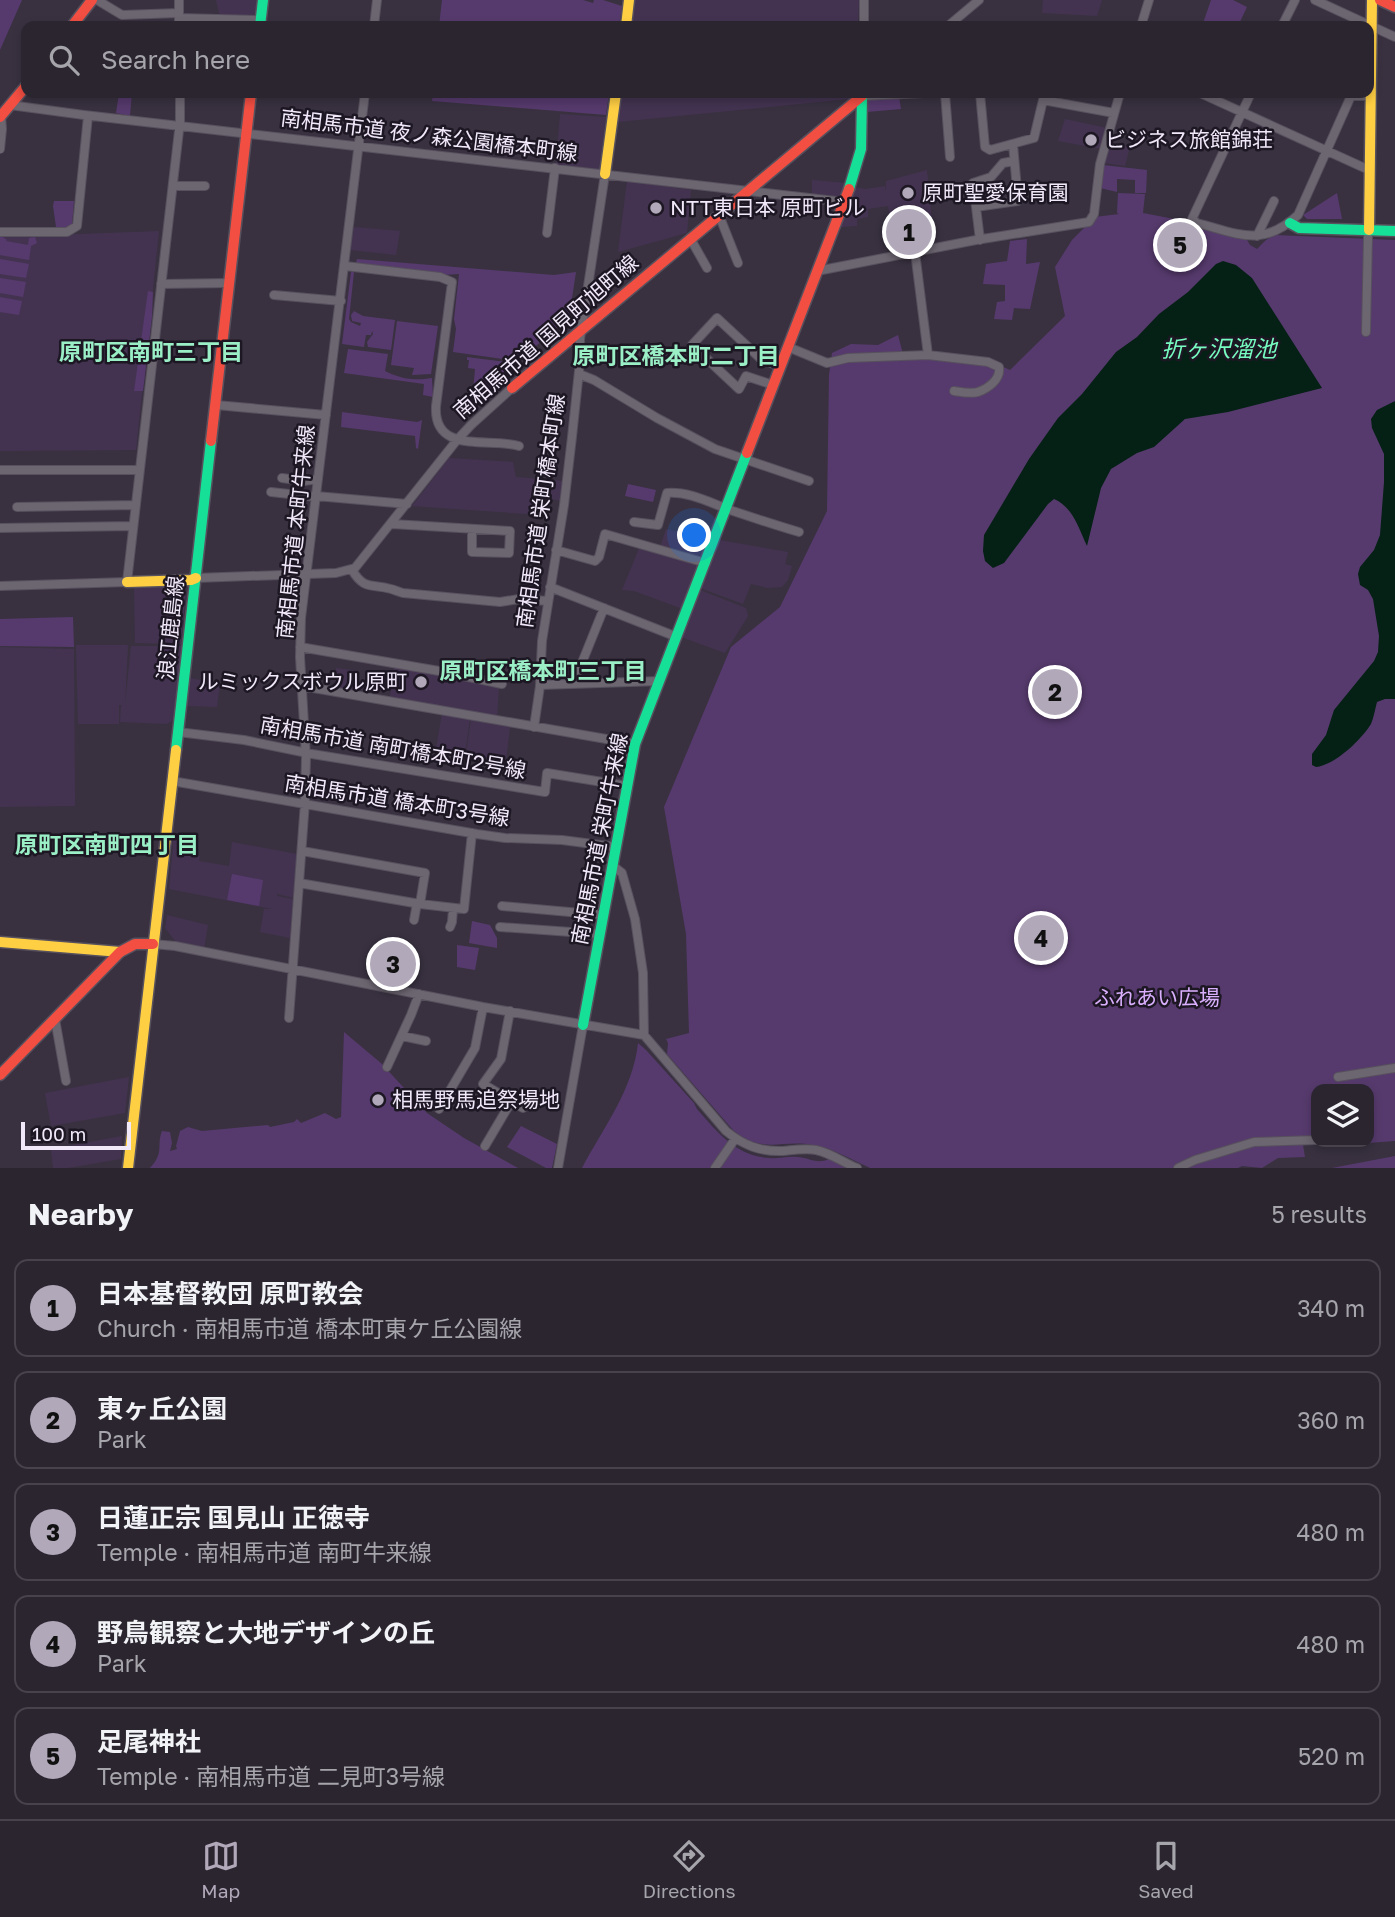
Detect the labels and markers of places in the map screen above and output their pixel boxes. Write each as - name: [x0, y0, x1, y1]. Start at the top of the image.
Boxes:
- place label: ビジネス旅館錦荘: [1105, 126, 1273, 152]
- marker: ビジネス旅館錦荘: [1083, 132, 1099, 148]
- place label: 原町聖愛保育園: [922, 179, 1069, 205]
- marker: 原町聖愛保育園: [900, 185, 916, 201]
- place label: NTT東日本 原町ビル: [670, 194, 865, 220]
- marker: NTT東日本 原町ビル: [648, 200, 664, 216]
- pin: 1: [886, 206, 932, 258]
- pin: 5: [1157, 219, 1203, 271]
- pin: 2: [1032, 666, 1078, 718]
- place label: ルミックスボウル原町: [198, 668, 407, 694]
- marker: ルミックスボウル原町: [413, 674, 429, 690]
- pin: 4: [1018, 912, 1064, 964]
- pin: 3: [370, 938, 416, 990]
- place label: 相馬野馬追祭場地: [392, 1086, 560, 1112]
- marker: 相馬野馬追祭場地: [370, 1092, 386, 1108]

